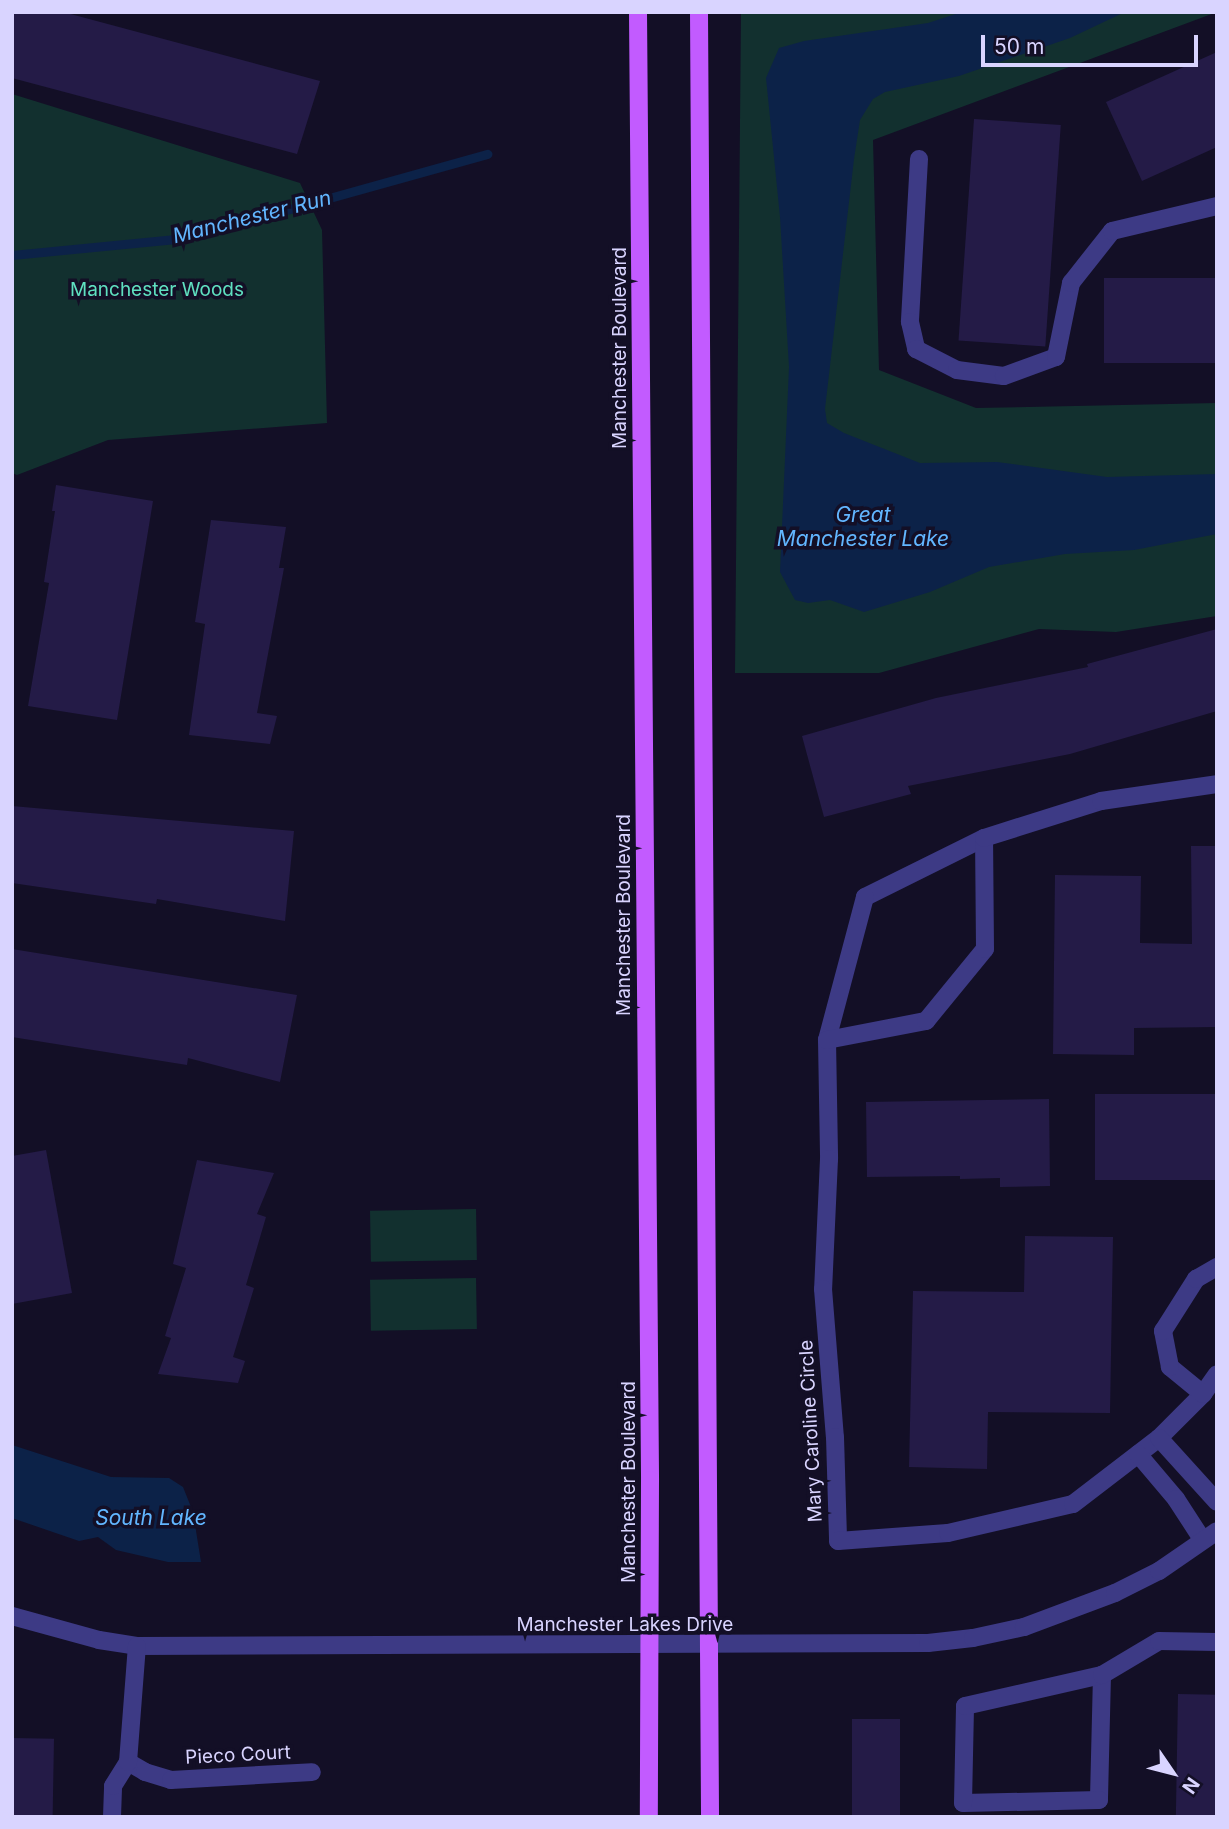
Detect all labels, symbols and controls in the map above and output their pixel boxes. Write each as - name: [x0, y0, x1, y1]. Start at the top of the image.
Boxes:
- scale bar: [984, 21, 1201, 65]
- text: 50 m: [994, 34, 1044, 59]
- water label: Manchester Run: [170, 185, 334, 249]
- street label: Manchester Boulevard: [609, 247, 631, 449]
- park label: Manchester Woods: [70, 279, 244, 301]
- water label: Great Manchester Lake: [777, 502, 949, 552]
- street label: Manchester Boulevard: [613, 814, 635, 1016]
- street label: Mary Caroline Circle: [795, 1339, 827, 1523]
- street label: Manchester Boulevard: [618, 1381, 640, 1583]
- water label: South Lake: [95, 1505, 207, 1531]
- street label: Manchester Lakes Drive: [517, 1614, 733, 1636]
- north arrow: [1138, 1738, 1208, 1808]
- street label: Pieco Court: [185, 1741, 291, 1769]
- text: N: [1177, 1773, 1204, 1798]

